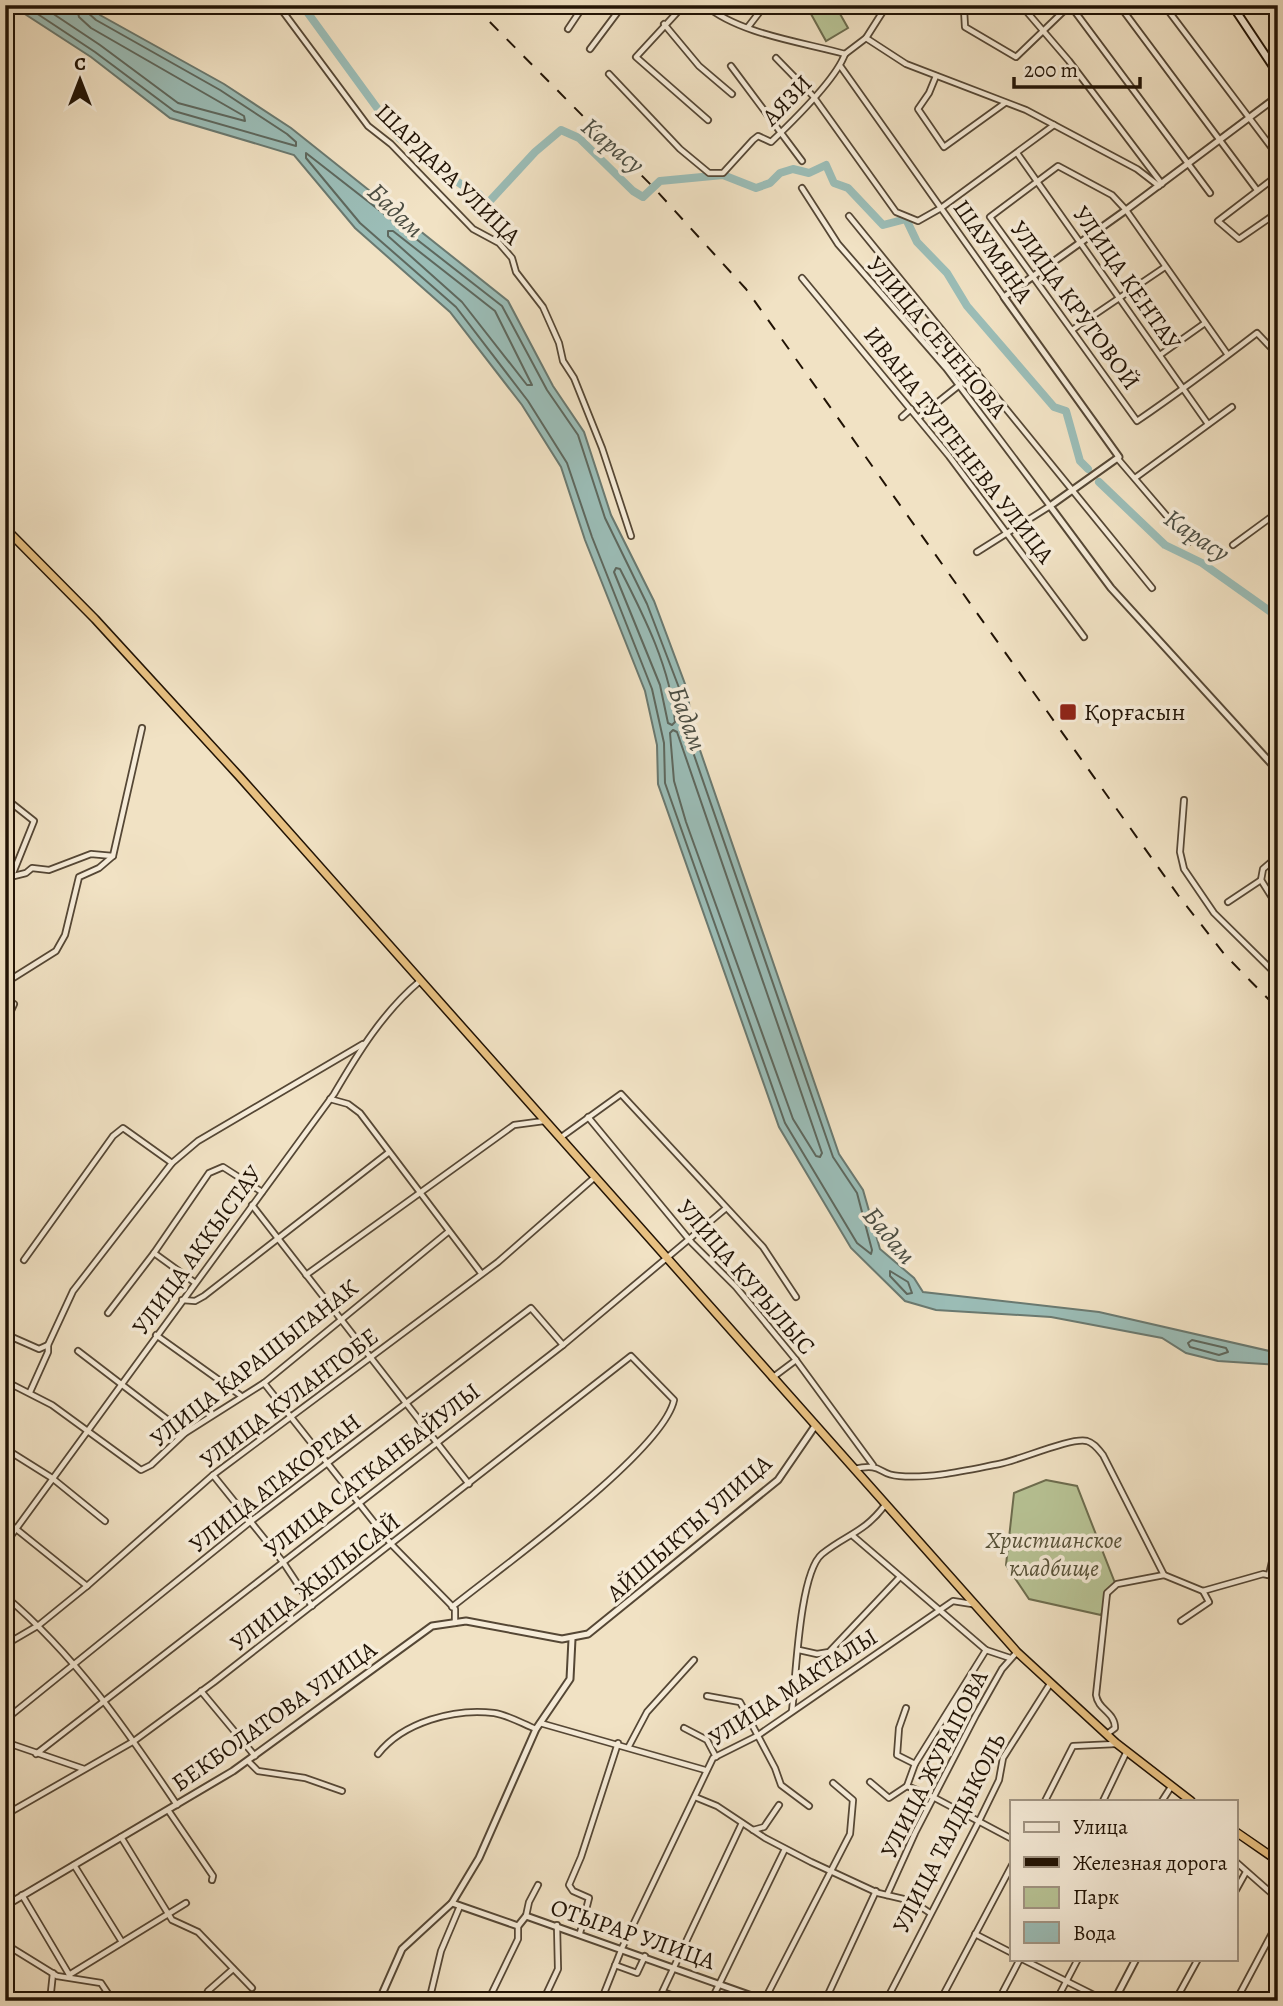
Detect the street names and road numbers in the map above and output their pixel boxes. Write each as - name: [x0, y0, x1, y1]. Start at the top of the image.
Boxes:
- street label: АЯЗИ: [754, 67, 819, 133]
- street label: ШАРДАРА УЛИЦА: [368, 96, 529, 253]
- street label: ШАУМЯНА: [946, 193, 1041, 310]
- street label: УЛИЦА КЕНТАУ: [1065, 200, 1189, 357]
- street label: УЛИЦА КРУГОВОЙ: [1003, 214, 1147, 396]
- street label: УЛИЦА СЕЧЕНОВА: [860, 249, 1015, 426]
- street label: ИВАНА ТУРГЕНЕВА УЛИЦА: [856, 320, 1062, 571]
- street label: УЛИЦА АККЫСТАУ: [125, 1159, 269, 1341]
- street label: УЛИЦА КУРЫЛЫС: [670, 1193, 822, 1361]
- street label: УЛИЦА КАРАШЫГАНАК: [143, 1271, 365, 1454]
- street label: УЛИЦА КУЛАНТОБЕ: [193, 1320, 385, 1476]
- street label: УЛИЦА САТКАНБАЙУЛЫ: [257, 1375, 487, 1565]
- street label: УЛИЦА АТАКОРГАН: [183, 1406, 367, 1560]
- street label: АЙШЫКТЫ УЛИЦА: [599, 1447, 779, 1609]
- street label: УЛИЦА ЖЫЛЫСАЙ: [223, 1505, 407, 1659]
- street label: УЛИЦА МАКТАЛЫ: [703, 1620, 883, 1754]
- street label: БЕКБОЛАТОВА УЛИЦА: [165, 1633, 384, 1799]
- street label: УЛИЦА ЖУРАПОВА: [873, 1664, 996, 1863]
- street label: УЛИЦА ТАЛДЫКОЛЬ: [885, 1728, 1013, 1938]
- street label: ОТЫРАР УЛИЦА: [546, 1891, 720, 1977]

